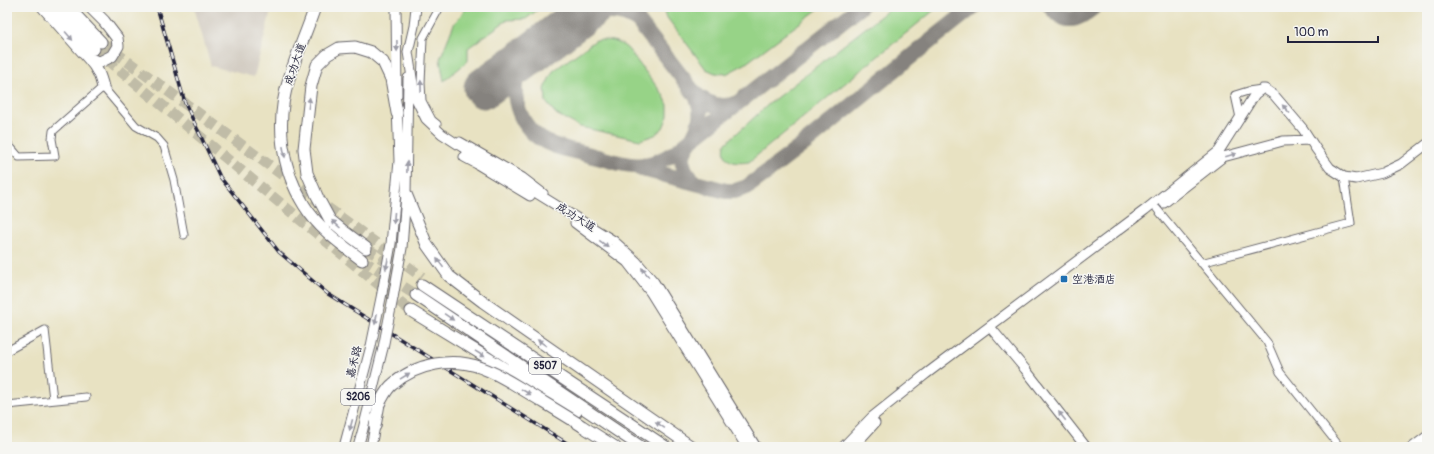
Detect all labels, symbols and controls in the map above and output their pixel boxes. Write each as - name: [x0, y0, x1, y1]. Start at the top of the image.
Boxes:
- scale bar: [1288, 18, 1378, 44]
- text: 100 m: [1294, 25, 1329, 40]
- one-way arrow: [64, 31, 73, 42]
- one-way arrow: [394, 40, 400, 53]
- street label: 成功大道: [282, 41, 308, 87]
- one-way arrow: [418, 79, 424, 92]
- one-way arrow: [306, 97, 312, 109]
- one-way arrow: [1281, 104, 1291, 114]
- one-way arrow: [281, 146, 287, 158]
- one-way arrow: [1225, 151, 1238, 157]
- one-way arrow: [403, 161, 410, 173]
- street label: 成功大道: [554, 200, 598, 234]
- one-way arrow: [390, 212, 397, 224]
- one-way arrow: [330, 220, 341, 229]
- one-way arrow: [598, 240, 609, 248]
- one-way arrow: [384, 257, 390, 270]
- one-way arrow: [436, 257, 444, 268]
- one-way arrow: [641, 267, 650, 278]
- place label: 空港酒店: [1072, 273, 1116, 286]
- marker: 空港酒店: [1059, 274, 1069, 284]
- one-way arrow: [373, 313, 379, 326]
- one-way arrow: [443, 313, 454, 321]
- one-way arrow: [536, 339, 547, 347]
- street label: 嘉禾路: [344, 344, 364, 380]
- one-way arrow: [474, 350, 486, 357]
- road number: S507: [529, 358, 561, 374]
- one-way arrow: [400, 372, 410, 380]
- one-way arrow: [521, 388, 531, 396]
- road number: S206: [341, 389, 375, 405]
- one-way arrow: [1058, 411, 1066, 422]
- one-way arrow: [348, 419, 354, 431]
- one-way arrow: [655, 421, 665, 429]

